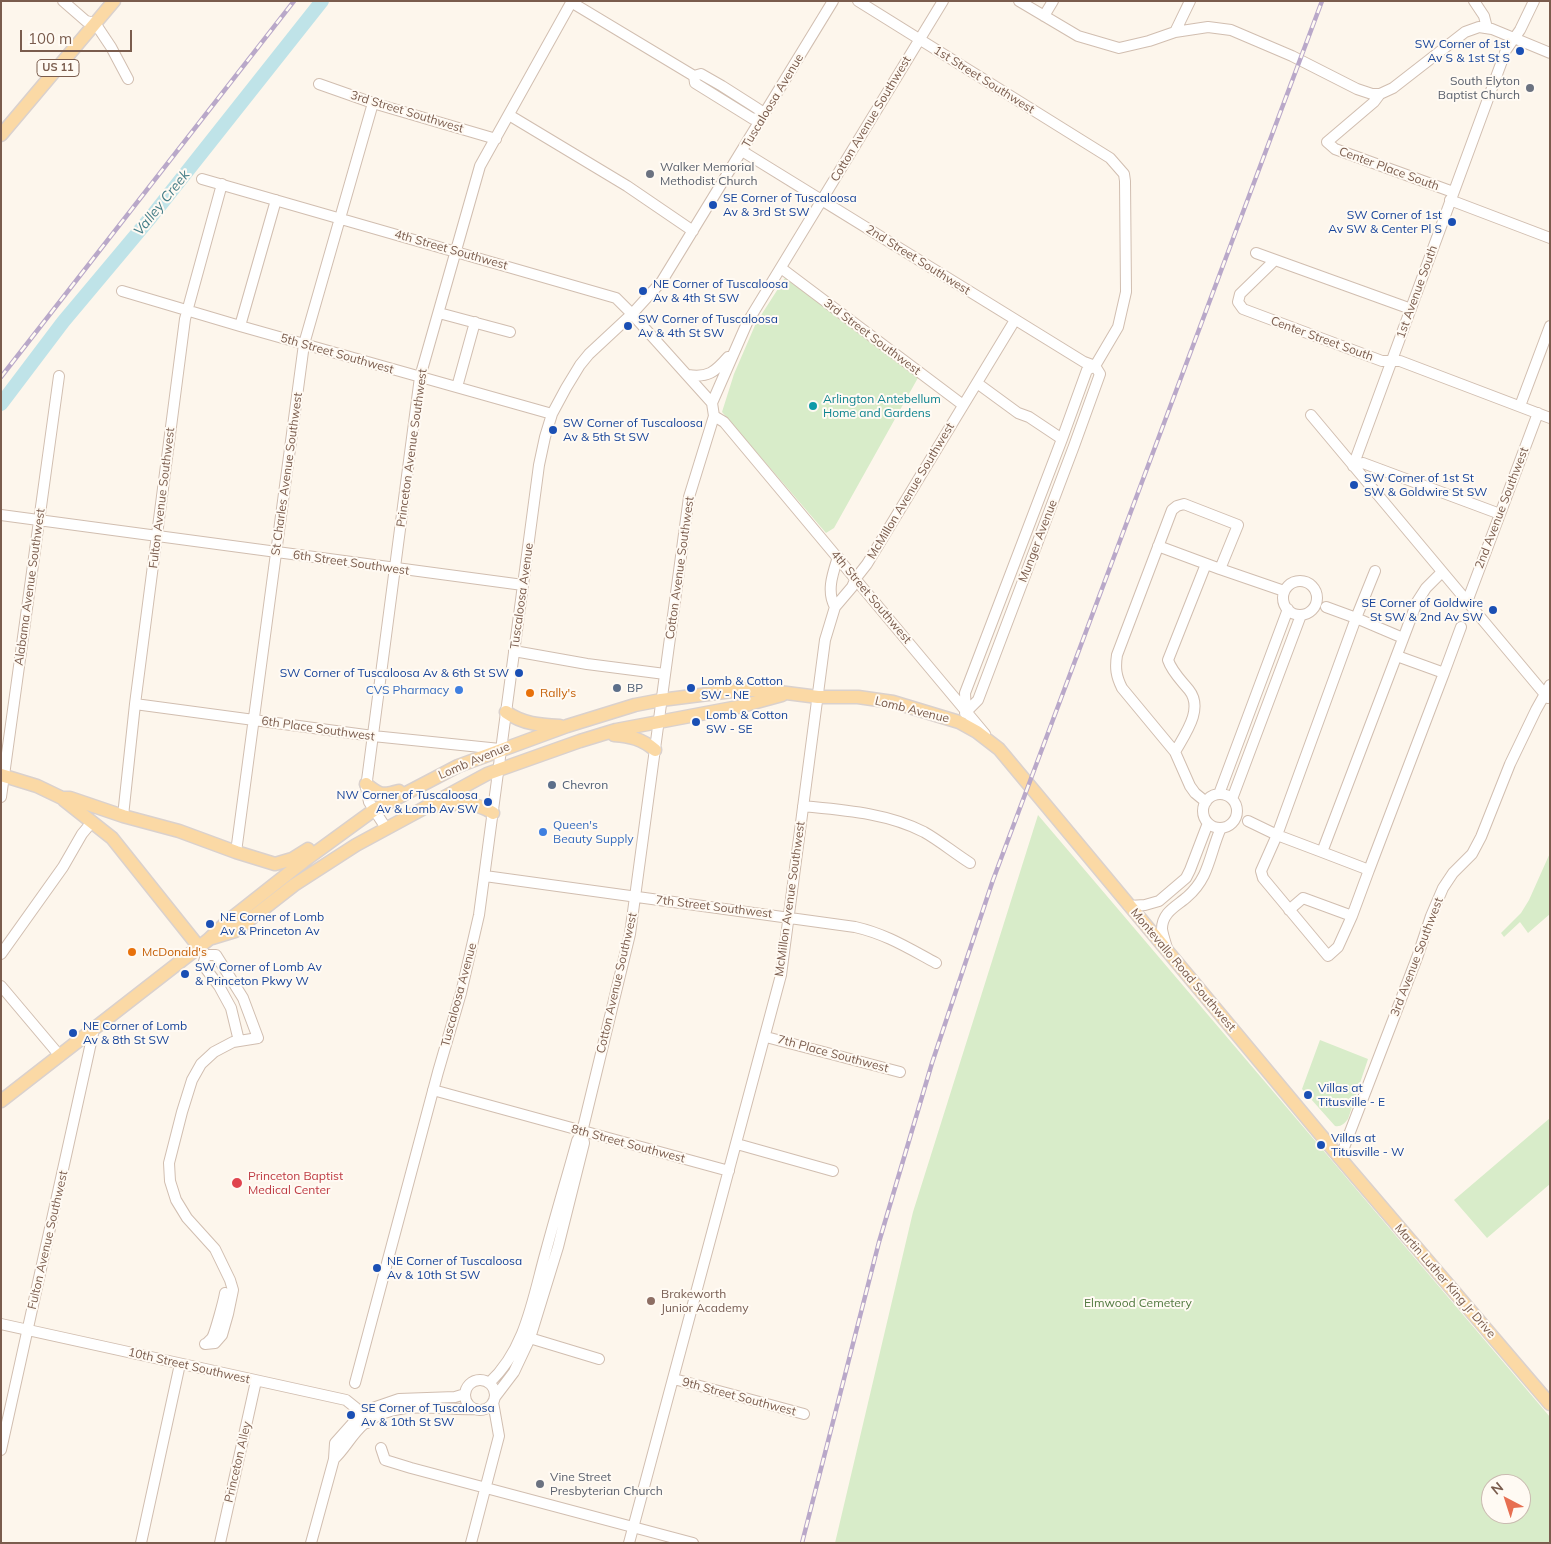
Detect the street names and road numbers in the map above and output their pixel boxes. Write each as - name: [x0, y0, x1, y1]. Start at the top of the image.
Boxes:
- street label: 1st Street Southwest: [931, 43, 1037, 117]
- street label: Tuscaloosa Avenue: [739, 51, 807, 151]
- street label: Cotton Avenue Southwest: [828, 54, 914, 184]
- road number: US 11: [37, 59, 79, 76]
- street label: 3rd Street Southwest: [349, 88, 465, 136]
- street label: Center Place South: [1337, 144, 1441, 194]
- street label: 2nd Street Southwest: [863, 222, 973, 298]
- street label: 4th Street Southwest: [393, 227, 509, 273]
- street label: 1st Avenue South: [1394, 244, 1440, 340]
- street label: 3rd Street Southwest: [821, 296, 923, 378]
- street label: Center Street South: [1269, 314, 1375, 364]
- street label: 5th Street Southwest: [279, 331, 395, 377]
- street label: Princeton Avenue Southwest: [394, 368, 430, 528]
- street label: St Charles Avenue Southwest: [268, 392, 306, 556]
- street label: McMillon Avenue Southwest: [865, 420, 957, 562]
- street label: Fulton Avenue Southwest: [146, 427, 178, 569]
- street label: 2nd Avenue Southwest: [1472, 445, 1532, 571]
- street label: Cotton Avenue Southwest: [663, 496, 697, 640]
- street label: Munger Avenue: [1016, 498, 1060, 584]
- street label: Alabama Avenue Southwest: [12, 508, 48, 666]
- street label: Tuscaloosa Avenue: [507, 542, 537, 650]
- street label: 4th Street Southwest: [828, 547, 914, 647]
- street label: 6th Street Southwest: [292, 548, 410, 578]
- street label: Lomb Avenue: [873, 694, 951, 726]
- street label: 6th Place Southwest: [260, 714, 376, 744]
- street label: Lomb Avenue: [436, 740, 512, 782]
- street label: McMillon Avenue Southwest: [772, 821, 808, 977]
- street label: 7th Street Southwest: [655, 893, 773, 921]
- street label: 3rd Avenue Southwest: [1388, 896, 1446, 1018]
- street label: Montevallo Road Southwest: [1127, 906, 1239, 1034]
- street label: Cotton Avenue Southwest: [594, 911, 640, 1055]
- street label: Tuscaloosa Avenue: [438, 941, 480, 1049]
- street label: 7th Place Southwest: [776, 1032, 890, 1076]
- street label: 8th Street Southwest: [570, 1122, 686, 1166]
- street label: Fulton Avenue Southwest: [25, 1169, 71, 1311]
- street label: Martin Luther King Jr Drive: [1392, 1221, 1498, 1341]
- street label: 10th Street Southwest: [127, 1345, 251, 1387]
- street label: 9th Street Southwest: [681, 1375, 797, 1419]
- street label: Princeton Alley: [222, 1420, 254, 1504]

